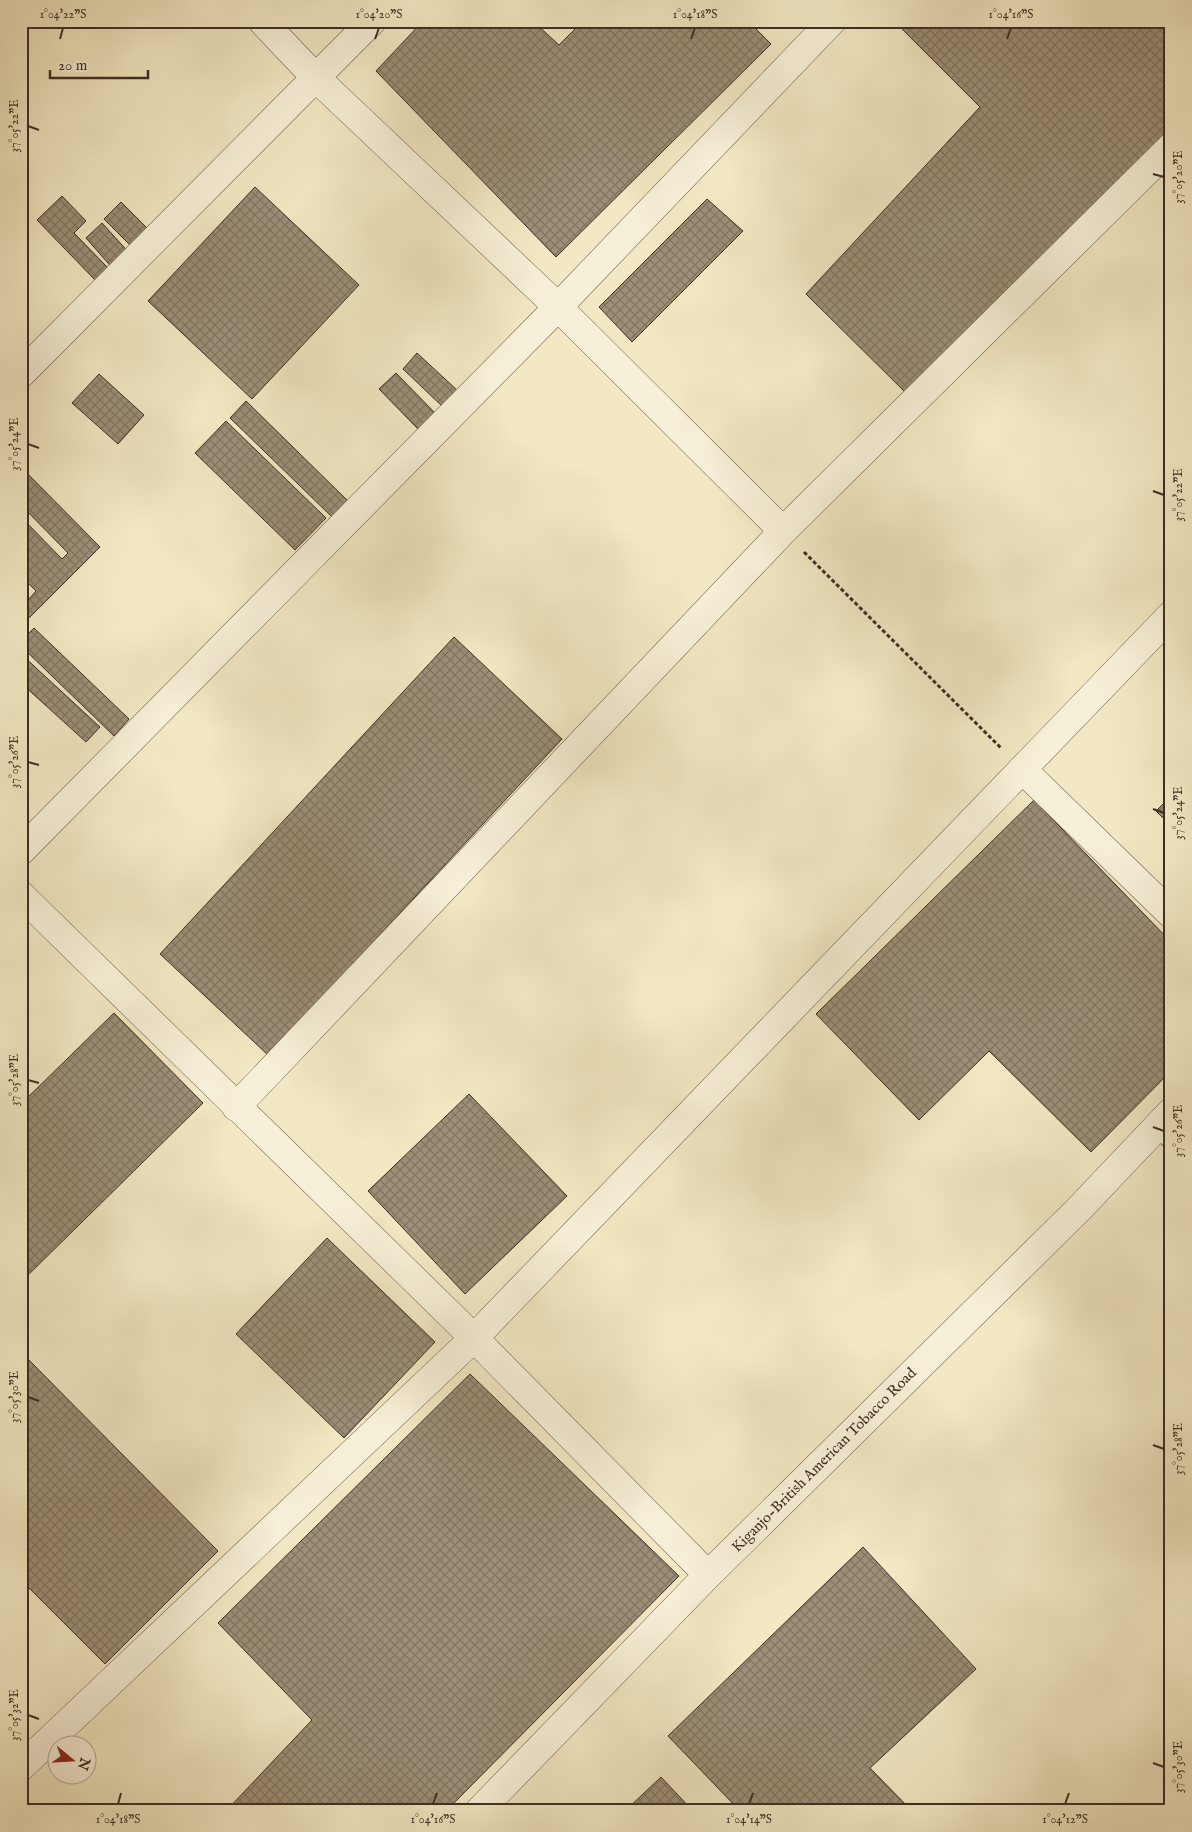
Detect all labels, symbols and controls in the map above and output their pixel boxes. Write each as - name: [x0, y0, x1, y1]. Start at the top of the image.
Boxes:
- text: 1°04'22"S: [40, 7, 86, 22]
- text: 1°04'20"S: [356, 7, 403, 22]
- text: 1°04'18"S: [673, 7, 717, 22]
- text: 1°04'16"S: [988, 7, 1034, 22]
- scale bar: [50, 48, 148, 80]
- text: 20 m: [58, 56, 88, 75]
- text: 37°05'22"E: [7, 100, 22, 153]
- text: 37°05'20"E: [1171, 150, 1186, 204]
- text: 37°05'24"E: [7, 417, 22, 471]
- text: 37°05'22"E: [1171, 469, 1186, 522]
- text: 37°05'26"E: [7, 736, 22, 788]
- text: 37°05'24"E: [1171, 786, 1186, 840]
- text: 37°05'28"E: [7, 1054, 22, 1106]
- text: 37°05'26"E: [1171, 1105, 1186, 1157]
- street label: Kiganjo-British American Tobacco Road: [728, 1363, 921, 1556]
- text: 37°05'30"E: [7, 1371, 22, 1423]
- text: 37°05'28"E: [1171, 1423, 1186, 1475]
- text: 37°05'32"E: [7, 1689, 22, 1741]
- north arrow: [48, 1734, 98, 1784]
- text: 37°05'30"E: [1171, 1741, 1186, 1793]
- text: N: [73, 1754, 94, 1772]
- text: 1°04'18"S: [96, 1812, 140, 1827]
- text: 1°04'16"S: [410, 1812, 456, 1827]
- text: 1°04'14"S: [726, 1812, 772, 1827]
- text: 1°04'12"S: [1042, 1812, 1088, 1827]

